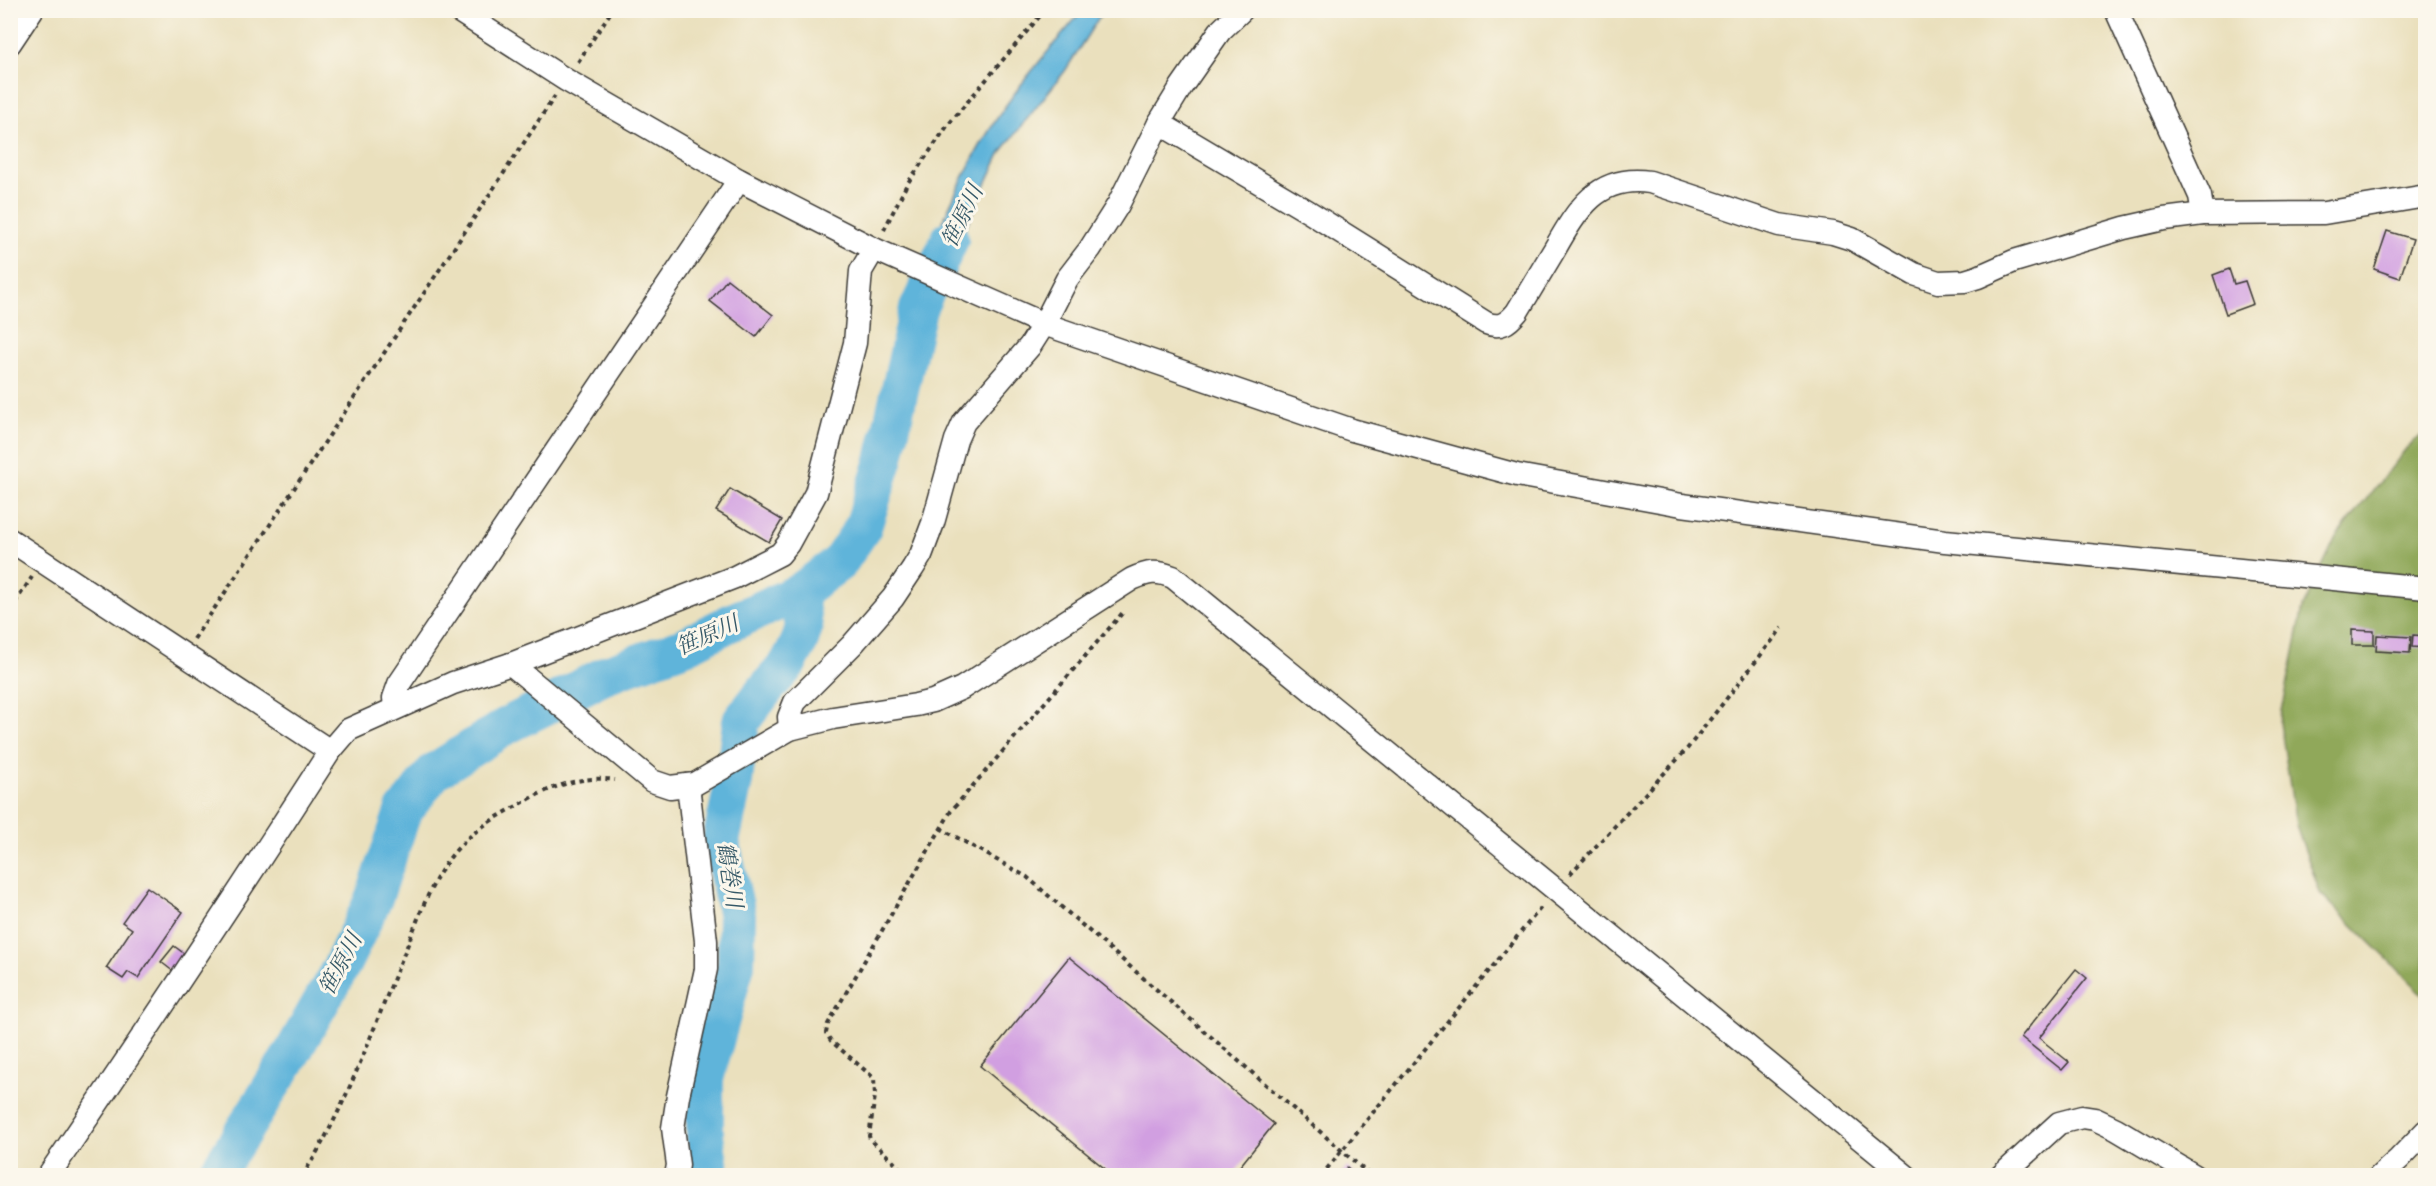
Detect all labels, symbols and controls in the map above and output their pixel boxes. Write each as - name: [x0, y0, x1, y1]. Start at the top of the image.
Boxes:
- water label: 笹原川: [934, 178, 990, 252]
- water label: 笹原川: [671, 608, 745, 662]
- water label: 鶴巻川: [711, 840, 750, 912]
- water label: 笹原川: [312, 926, 369, 1000]

